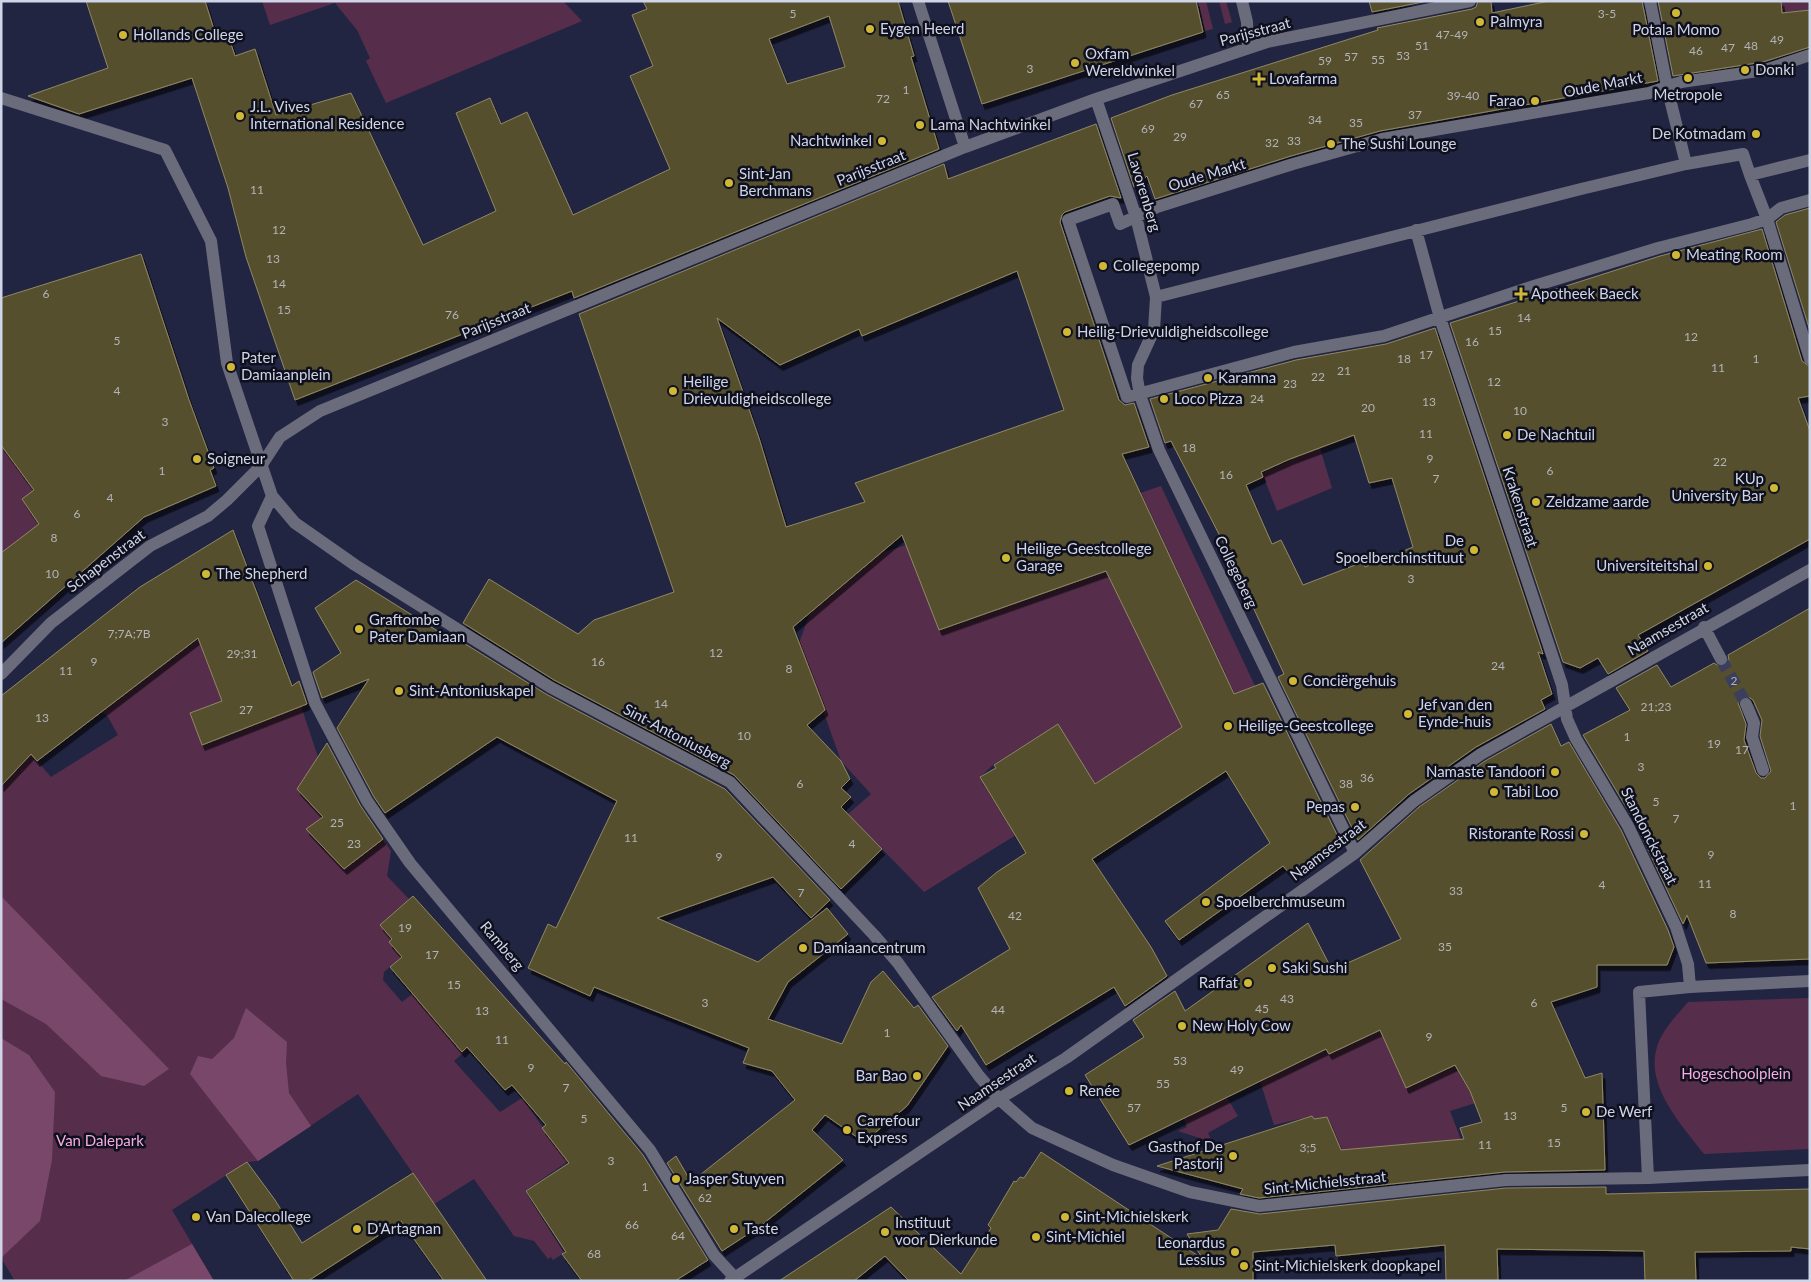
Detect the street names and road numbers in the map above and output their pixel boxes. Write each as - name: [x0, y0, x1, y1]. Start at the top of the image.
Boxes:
- street label: Parijsstraat: [1217, 13, 1293, 49]
- street label: Oude Markt: [1562, 67, 1644, 100]
- street label: Parijsstraat: [834, 145, 908, 189]
- street label: Lavorenberg: [1124, 150, 1166, 234]
- street label: Oude Markt: [1166, 154, 1248, 194]
- street label: Parijsstraat: [459, 298, 533, 342]
- street label: Krakenstraat: [1499, 464, 1543, 550]
- street label: Schapenstraat: [63, 525, 149, 595]
- street label: Collegeberg: [1212, 532, 1262, 611]
- street label: Naamsestraat: [1624, 597, 1712, 659]
- street label: Sint-Antoniusberg: [621, 699, 735, 771]
- street label: Standonckstraat: [1618, 784, 1682, 888]
- street label: Naamsestraat: [1286, 814, 1369, 884]
- street label: Ramberg: [477, 917, 529, 974]
- street label: Naamsestraat: [954, 1048, 1039, 1114]
- street label: Sint-Michielsstraat: [1263, 1167, 1388, 1197]

